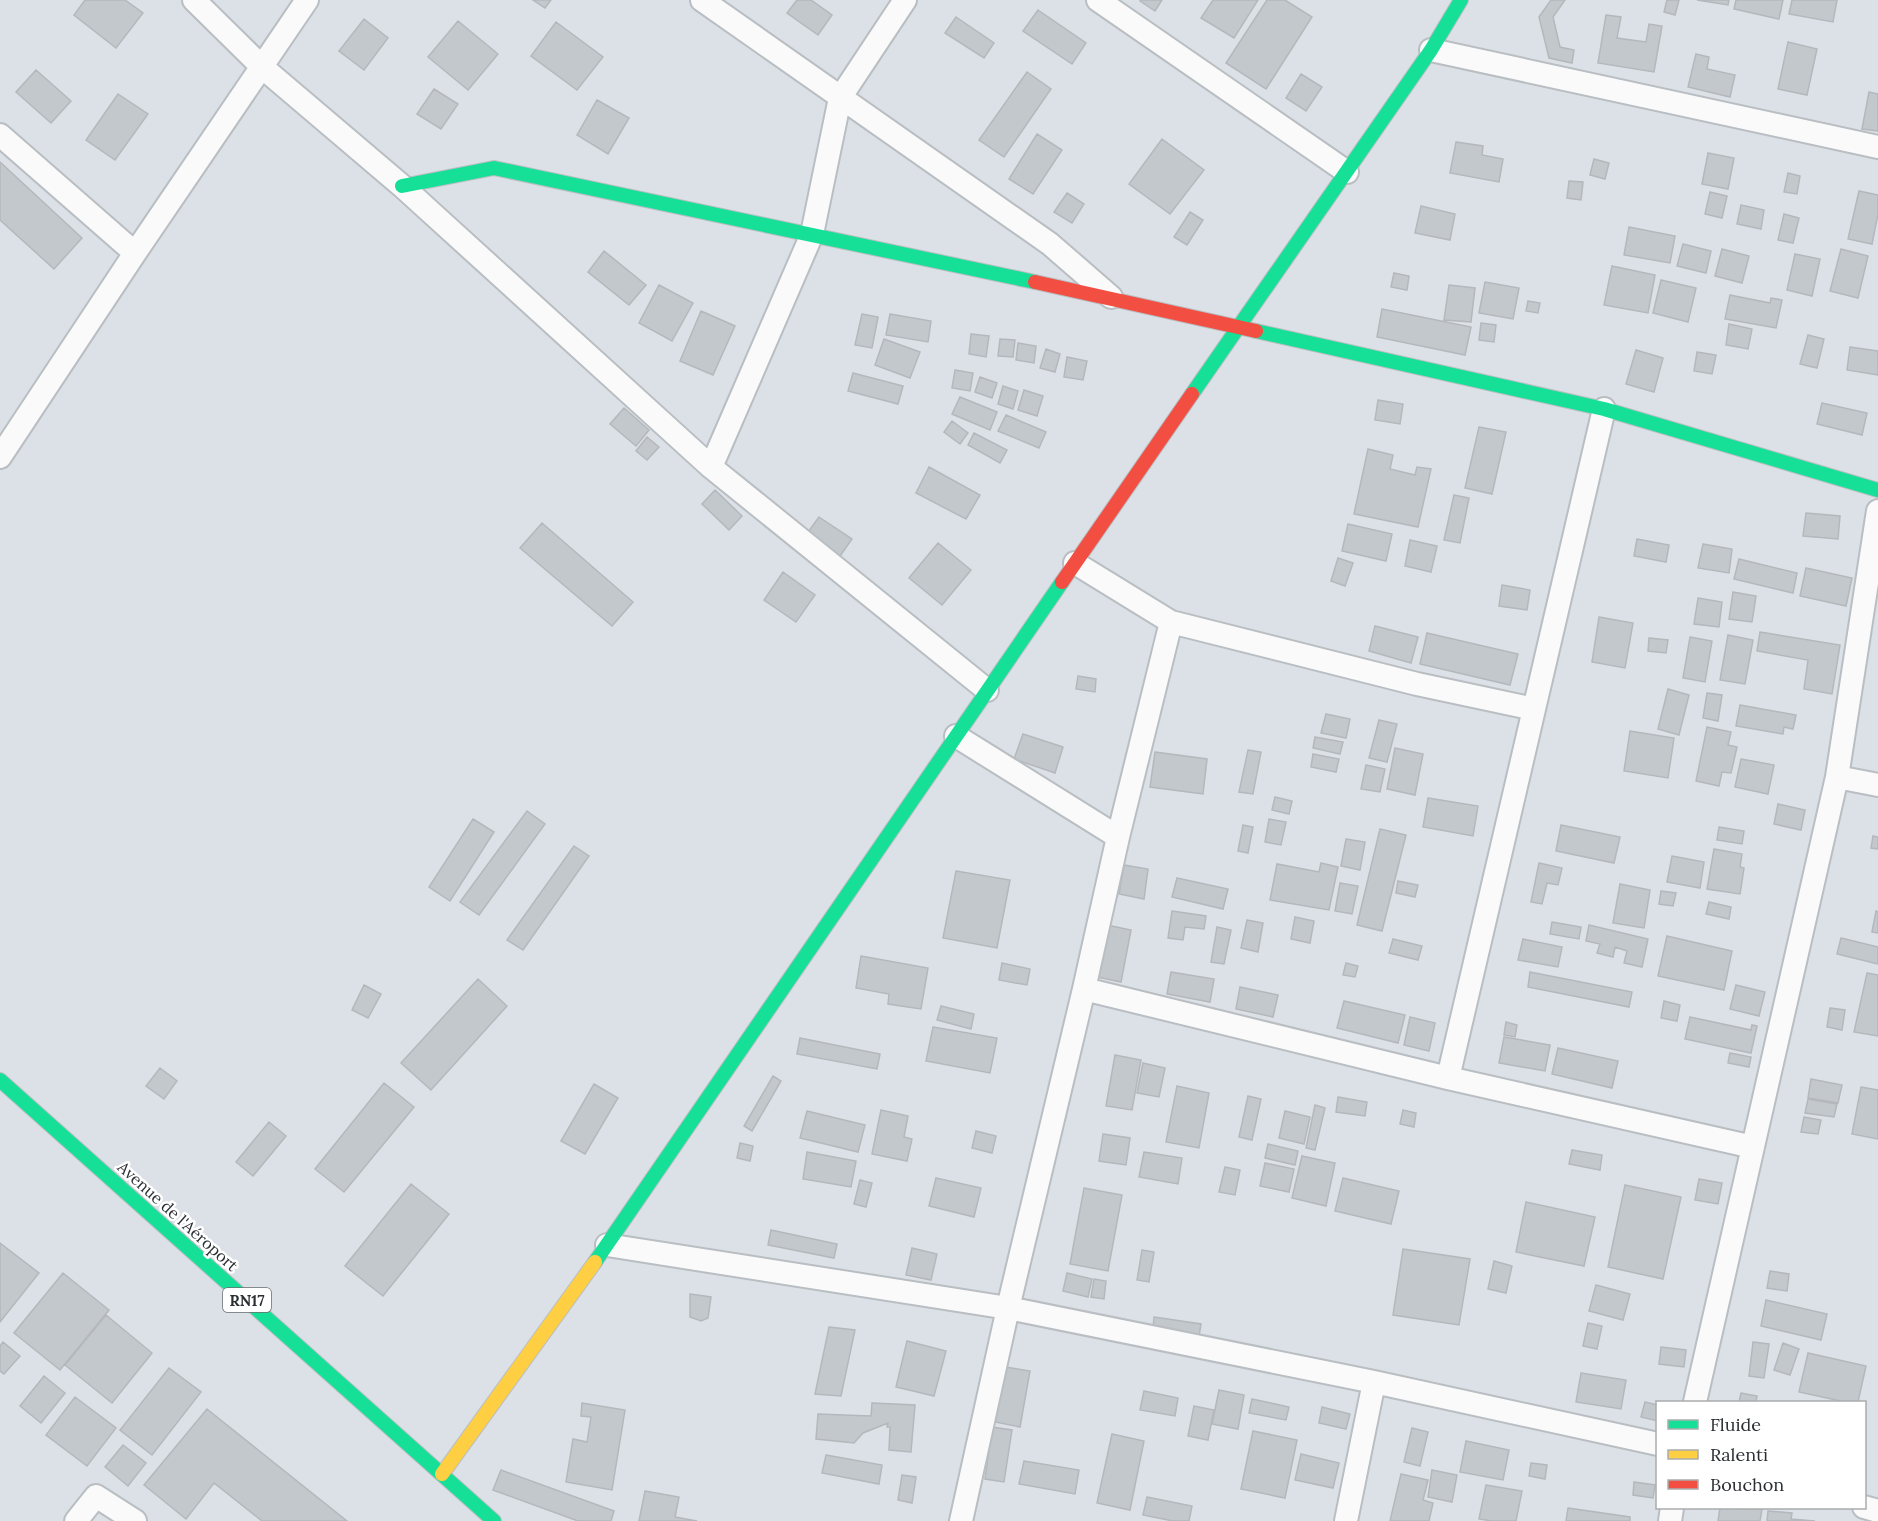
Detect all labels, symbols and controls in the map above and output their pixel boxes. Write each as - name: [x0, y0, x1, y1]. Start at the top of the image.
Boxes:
- street label: Avenue de l'Aéroport: [113, 1156, 243, 1276]
- road number: RN17: [223, 1288, 271, 1312]
- legend: [1656, 1401, 1866, 1509]
- text: Fluide: [1710, 1413, 1761, 1436]
- text: Ralenti: [1710, 1443, 1768, 1466]
- text: Bouchon: [1710, 1473, 1784, 1496]

